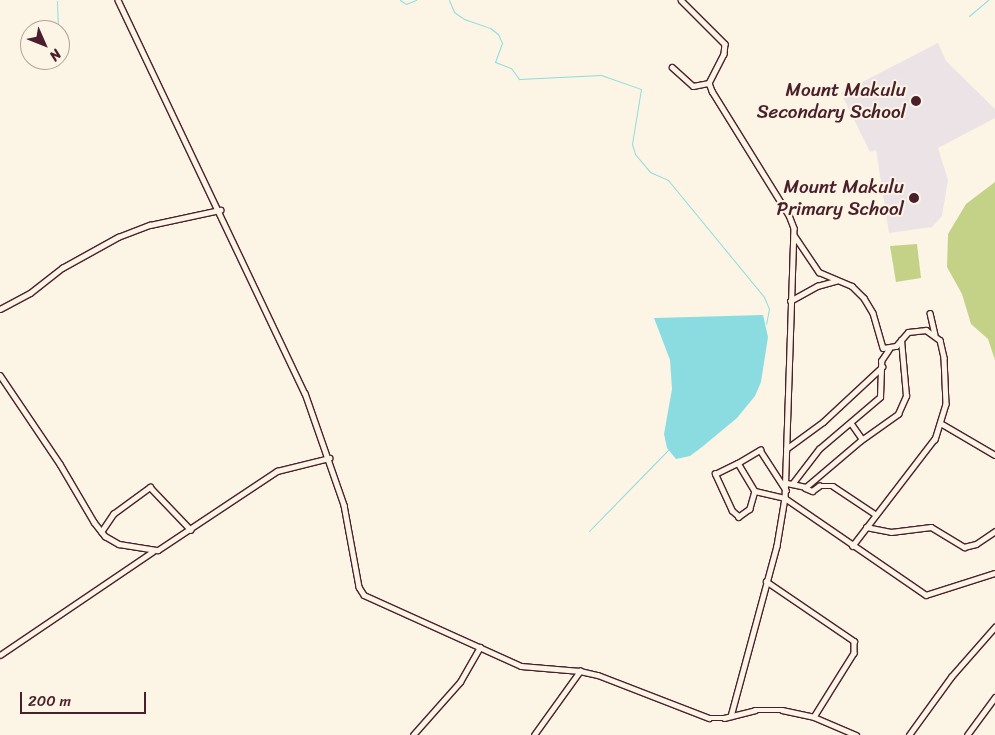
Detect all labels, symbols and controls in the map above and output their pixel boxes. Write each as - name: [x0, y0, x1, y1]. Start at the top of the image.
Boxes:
- north arrow: [20, 20, 70, 70]
- text: N: [43, 43, 68, 67]
- place label: Mount Makulu Secondary School: [757, 79, 906, 123]
- marker: Mount Makulu Secondary School: [910, 95, 922, 107]
- place label: Mount Makulu Primary School: [777, 176, 904, 220]
- marker: Mount Makulu Primary School: [908, 192, 920, 204]
- scale bar: [22, 682, 149, 714]
- text: 200 m: [28, 688, 71, 714]

